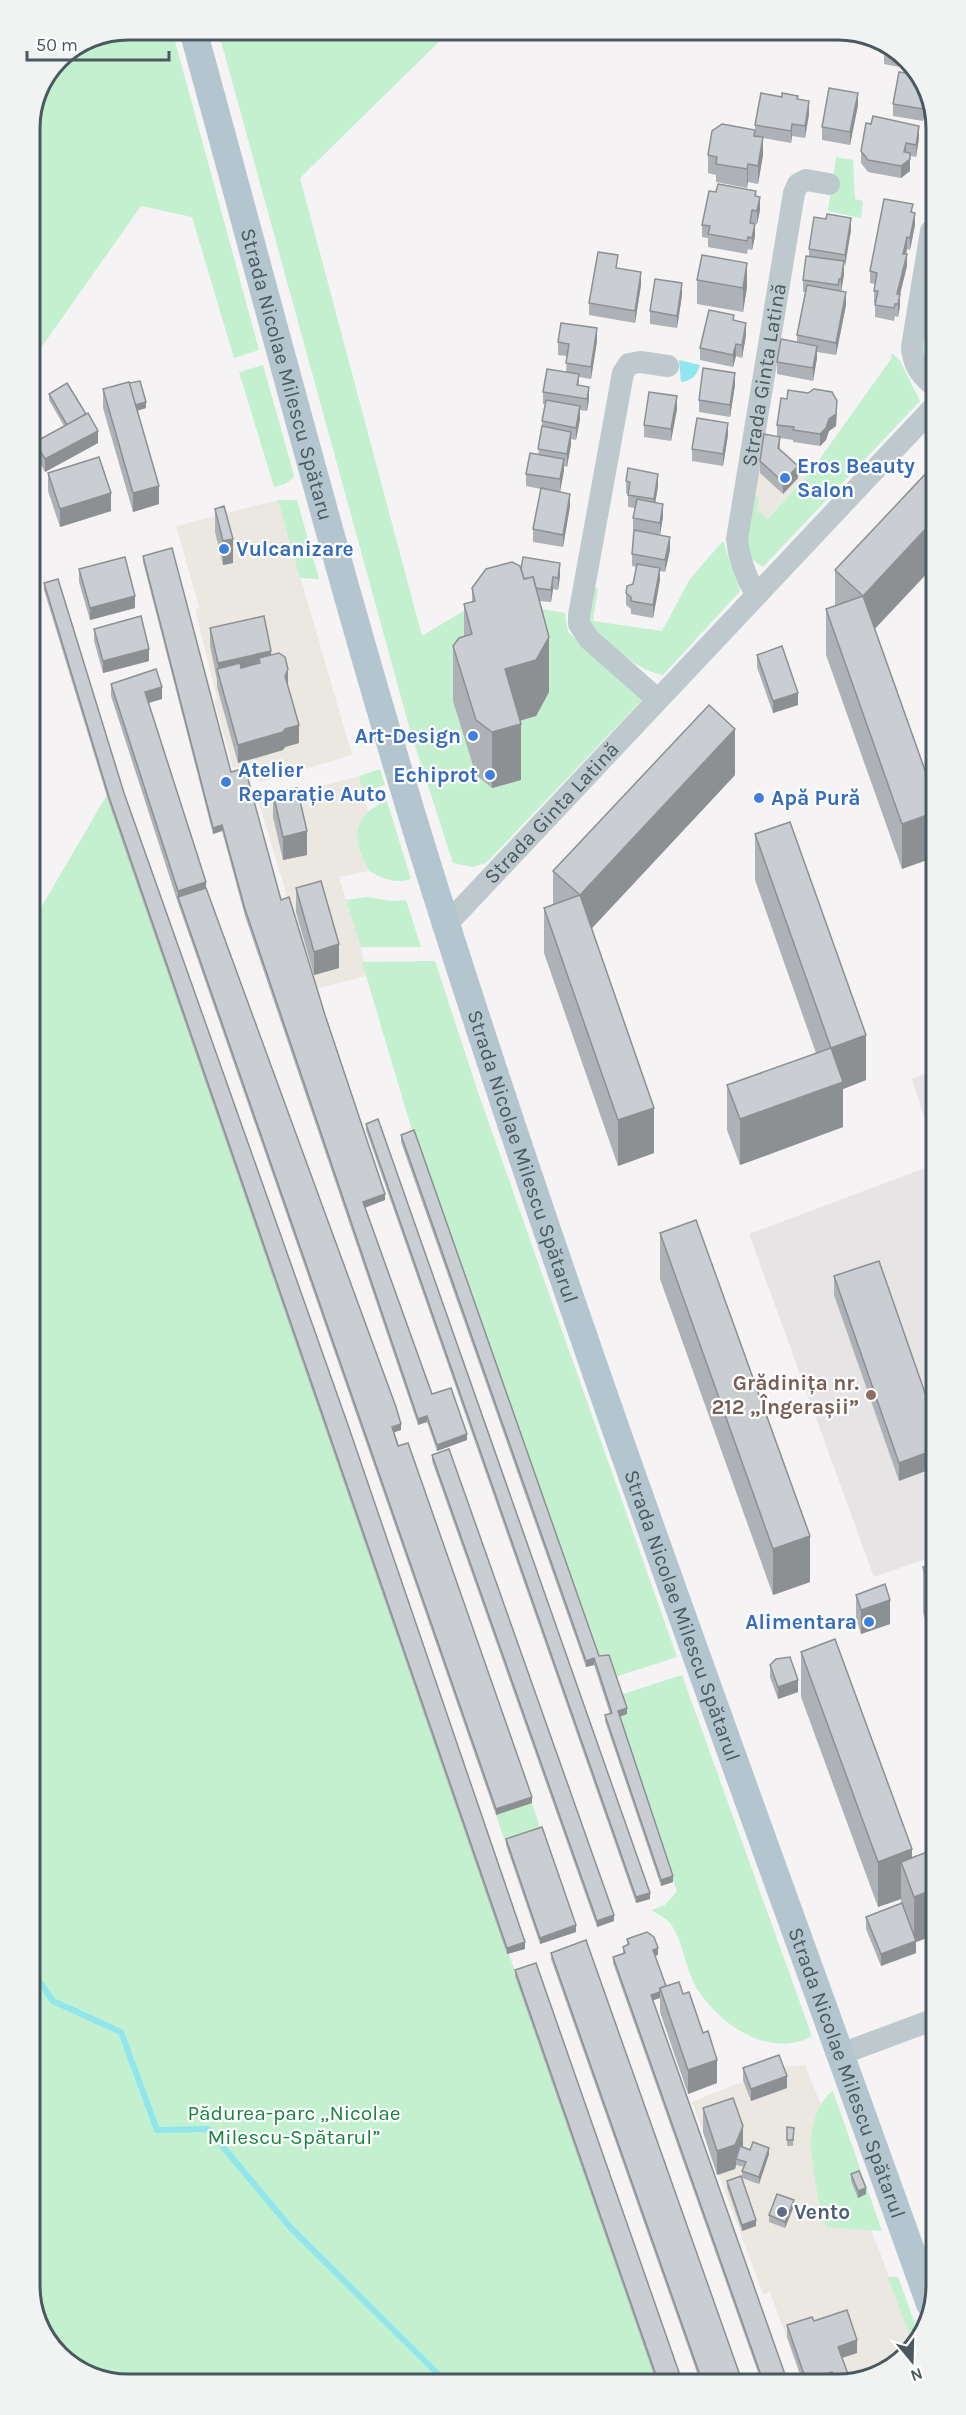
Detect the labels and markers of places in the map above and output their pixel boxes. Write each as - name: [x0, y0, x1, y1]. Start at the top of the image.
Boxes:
- place label: Eros Beauty Salon: [797, 454, 915, 502]
- marker: Eros Beauty Salon: [778, 471, 792, 485]
- place label: Vulcanizare: [236, 537, 354, 561]
- marker: Vulcanizare: [217, 542, 231, 556]
- place label: Art-Design: [355, 724, 461, 748]
- marker: Art-Design: [466, 729, 480, 743]
- place label: Atelier Reparație Auto: [238, 758, 386, 806]
- place label: Echiprot: [393, 763, 478, 787]
- marker: Echiprot: [483, 768, 497, 782]
- marker: Atelier Reparație Auto: [219, 775, 233, 789]
- place label: Apă Pură: [771, 786, 860, 810]
- marker: Apă Pură: [752, 791, 766, 805]
- place label: Grădinița nr. 212 „Îngerașii”: [712, 1371, 859, 1419]
- marker: Grădinița nr. 212 „Îngerașii”: [864, 1388, 878, 1402]
- place label: Alimentara: [745, 1610, 857, 1634]
- marker: Alimentara: [862, 1615, 876, 1629]
- place label: Vento: [794, 2200, 850, 2224]
- marker: Vento: [775, 2205, 789, 2219]

